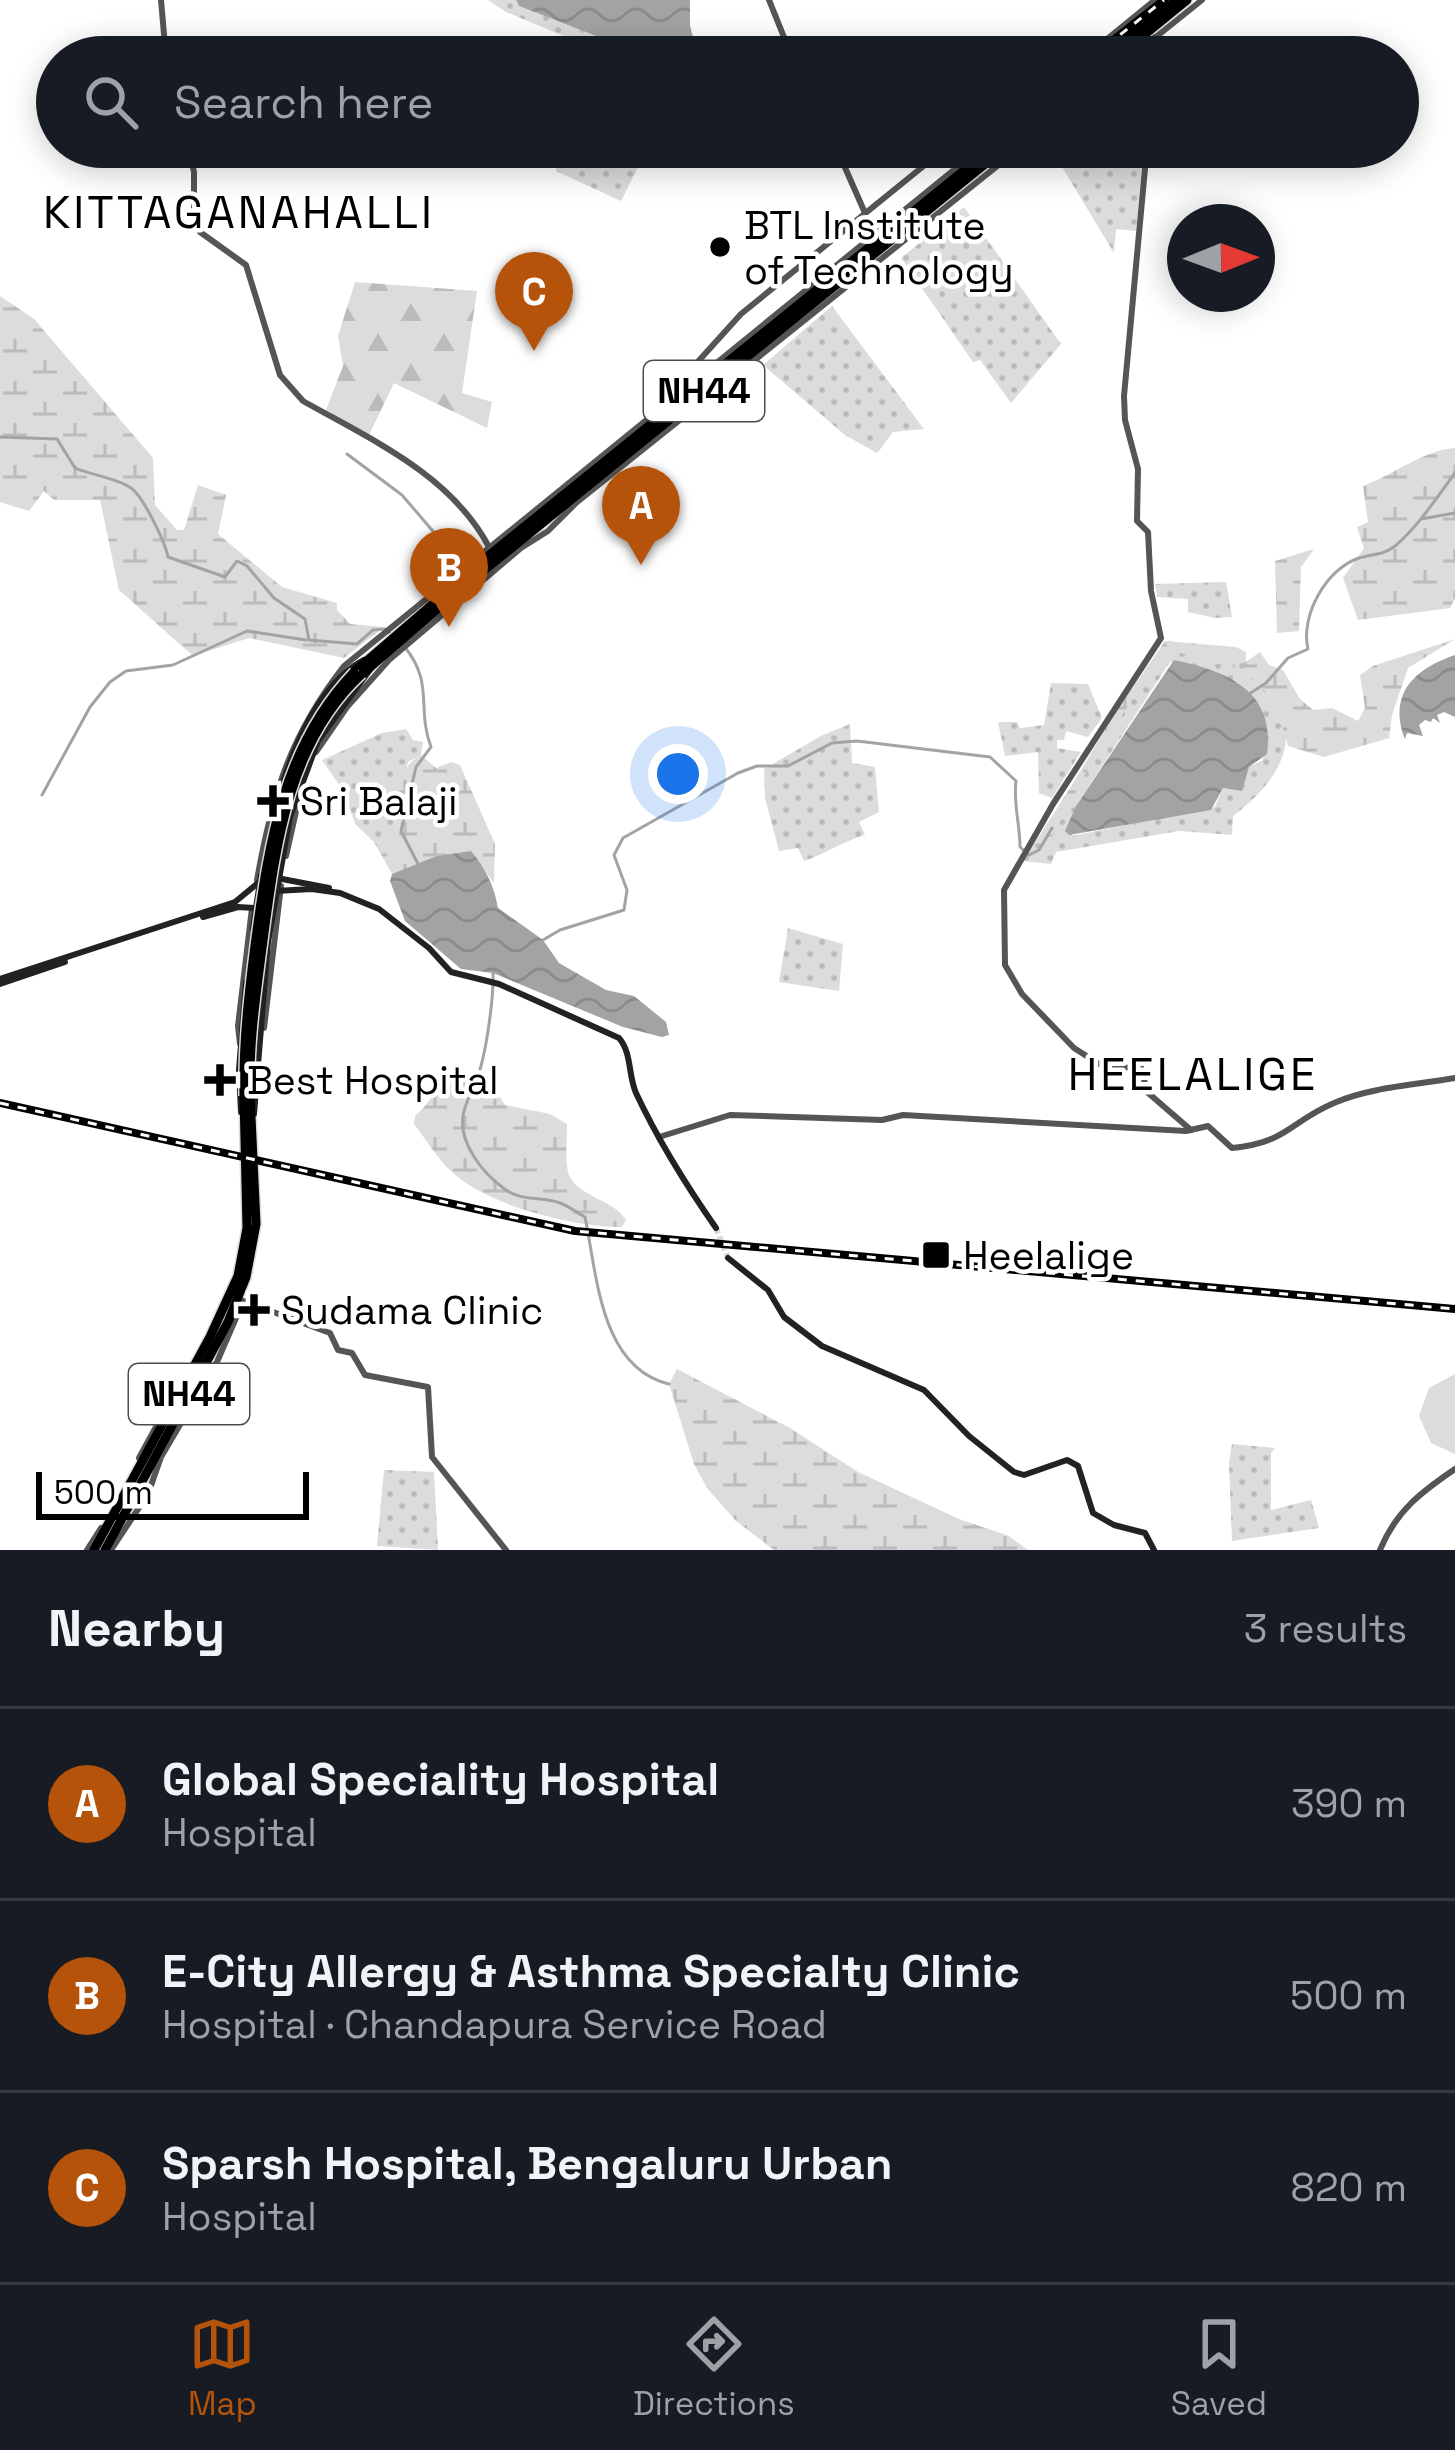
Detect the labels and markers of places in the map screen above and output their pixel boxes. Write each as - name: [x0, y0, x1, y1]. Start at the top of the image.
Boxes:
- place label: BTL Institute of Technology: [744, 201, 1014, 295]
- marker: BTL Institute of Technology: [707, 234, 733, 260]
- pin: C: [495, 252, 573, 351]
- pin: A: [602, 466, 680, 565]
- pin: B: [410, 528, 488, 627]
- place label: Sri Balaji: [300, 777, 458, 826]
- marker: Sri Balaji: [257, 785, 289, 817]
- place label: Best Hospital: [247, 1056, 499, 1105]
- marker: Best Hospital: [204, 1064, 236, 1096]
- place label: Heelalige: [963, 1231, 1134, 1280]
- marker: Heelalige: [920, 1239, 952, 1271]
- place label: Sudama Clinic: [281, 1286, 543, 1335]
- marker: Sudama Clinic: [238, 1294, 270, 1326]

